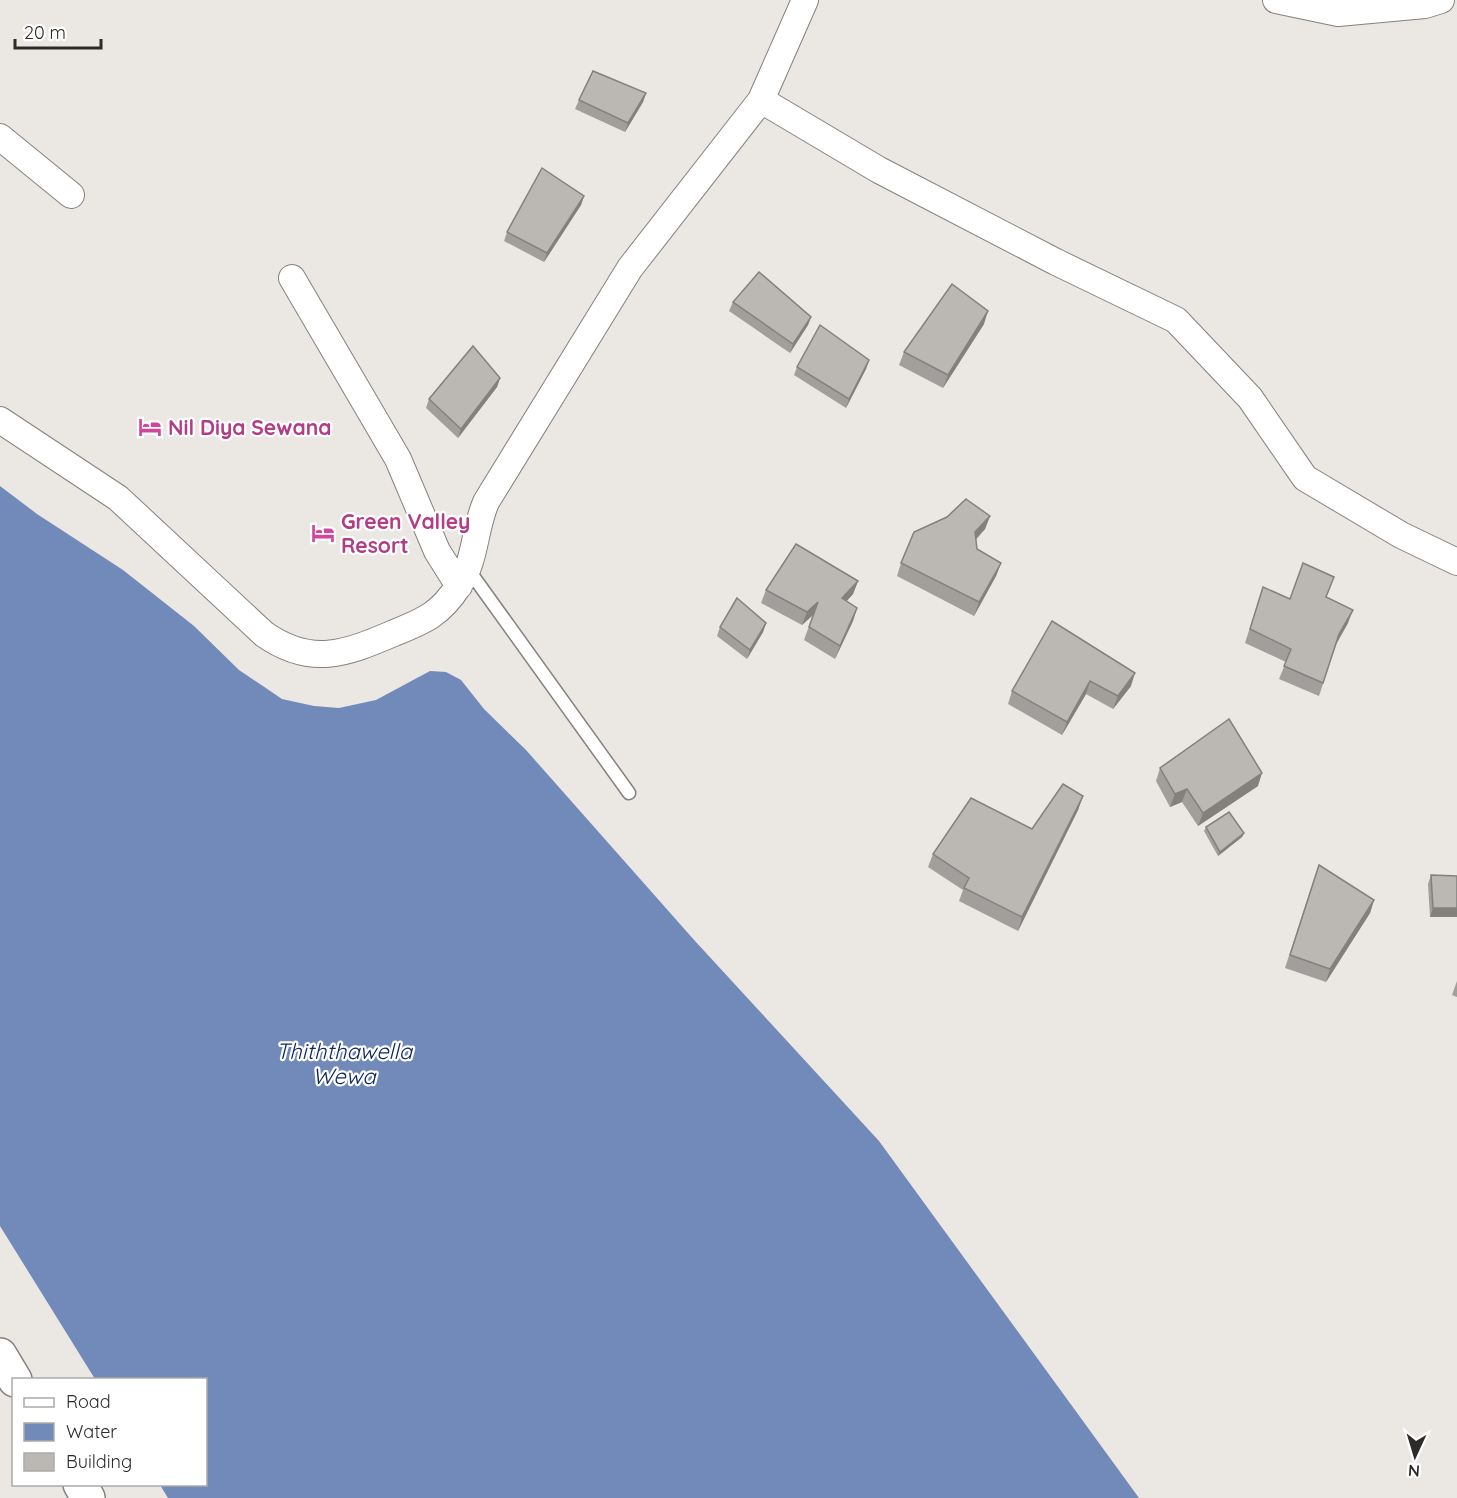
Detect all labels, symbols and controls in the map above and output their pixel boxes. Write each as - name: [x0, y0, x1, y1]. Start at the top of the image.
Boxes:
- scale bar: [15, 12, 100, 50]
- text: 20 m: [24, 21, 66, 44]
- hotel icon: Nil Diya Sewana: [137, 414, 163, 440]
- place label: Nil Diya Sewana: [168, 414, 331, 440]
- place label: Green Valley Resort: [341, 508, 470, 558]
- hotel icon: Green Valley Resort: [310, 520, 336, 546]
- water label: Thiththawella Wewa: [276, 1037, 414, 1090]
- legend: [12, 1378, 207, 1486]
- text: Road: [66, 1390, 111, 1413]
- text: Water: [66, 1420, 117, 1443]
- north arrow: [1385, 1426, 1445, 1486]
- text: Building: [66, 1450, 132, 1473]
- text: N: [1407, 1461, 1421, 1481]

